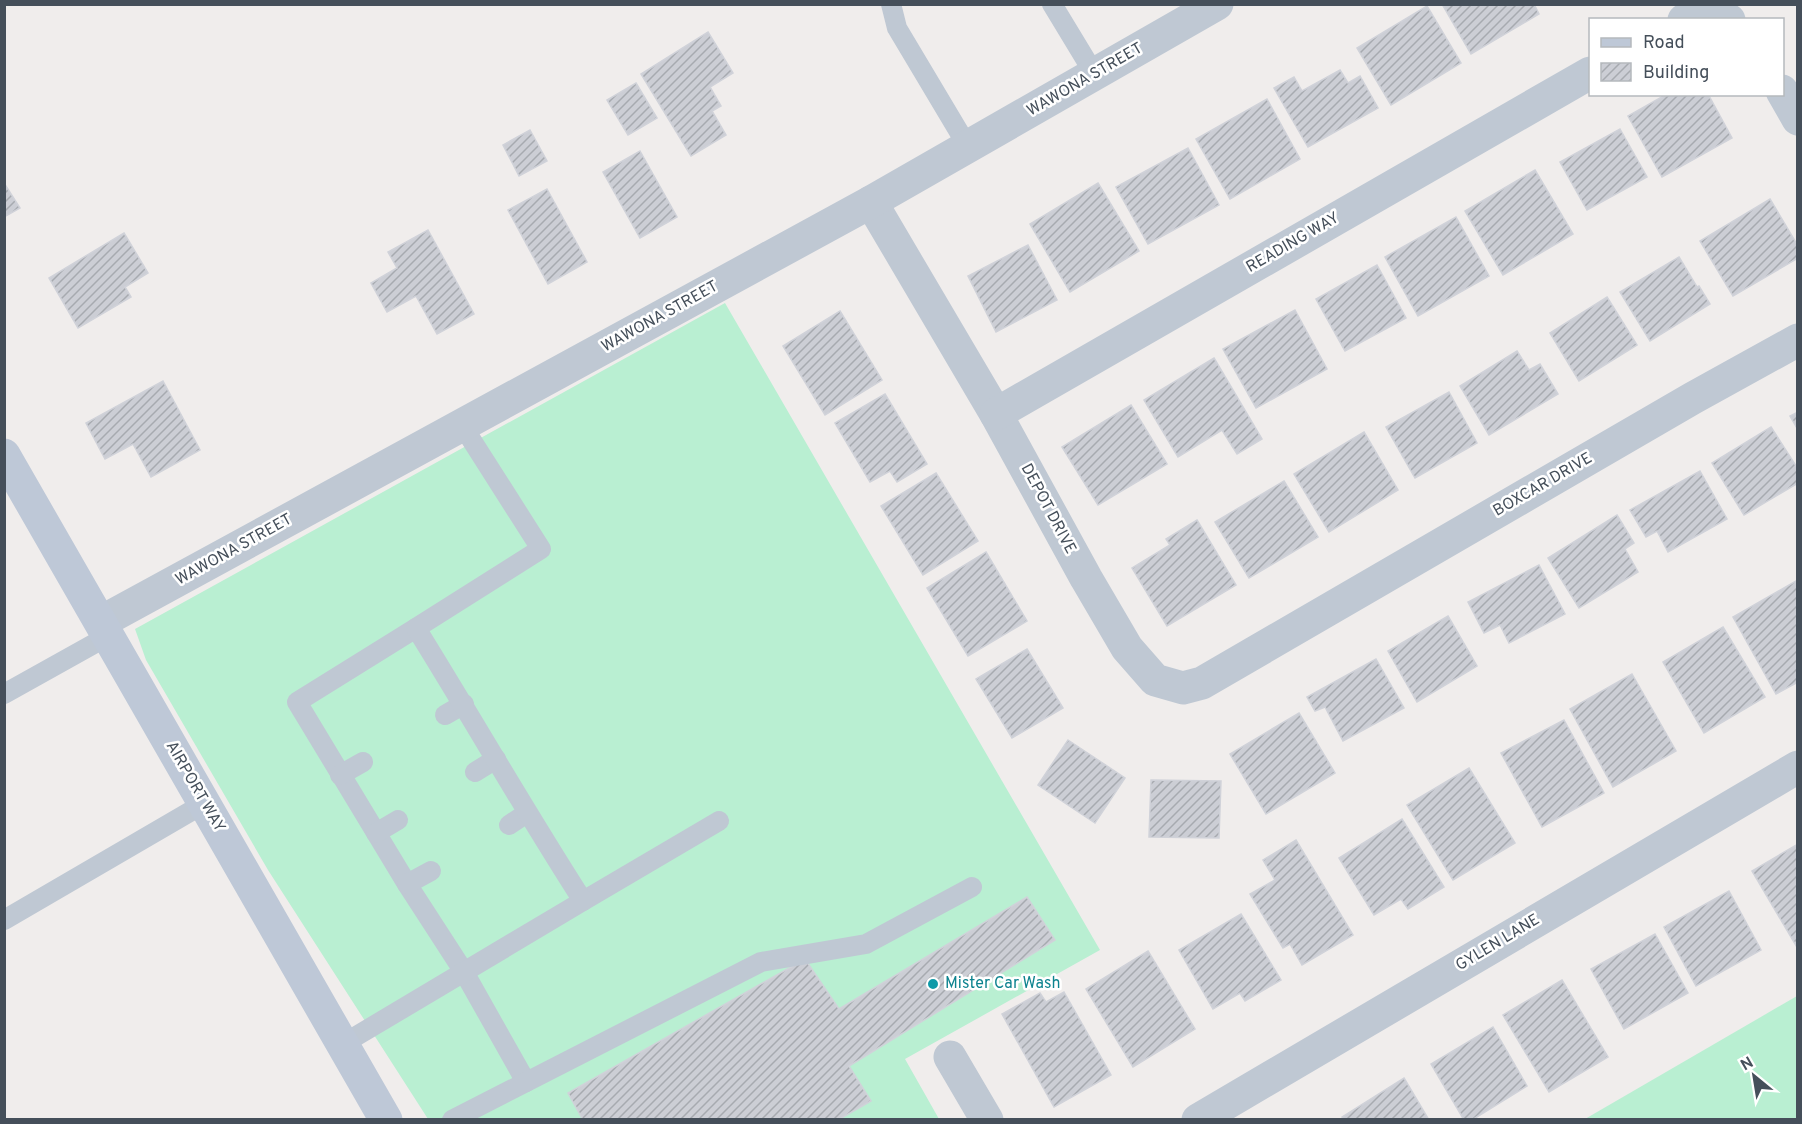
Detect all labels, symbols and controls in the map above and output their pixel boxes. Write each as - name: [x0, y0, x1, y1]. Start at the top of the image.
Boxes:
- legend: [1589, 18, 1784, 96]
- text: Road: [1643, 32, 1685, 55]
- street label: WAWONA STREET: [1024, 39, 1146, 121]
- text: Building: [1643, 62, 1709, 85]
- street label: READING WAY: [1243, 208, 1343, 278]
- street label: WAWONA STREET: [598, 277, 722, 357]
- street label: BOXCAR DRIVE: [1490, 449, 1596, 521]
- street label: DEPOT DRIVE: [1016, 460, 1080, 558]
- street label: WAWONA STREET: [172, 510, 296, 590]
- street label: AIRPORT WAY: [161, 738, 229, 836]
- street label: GYLEN LANE: [1452, 910, 1544, 976]
- place label: Mister Car Wash: [945, 974, 1061, 994]
- marker: Mister Car Wash: [926, 977, 940, 991]
- north arrow: [1724, 1046, 1784, 1106]
- text: N: [1738, 1053, 1757, 1076]

